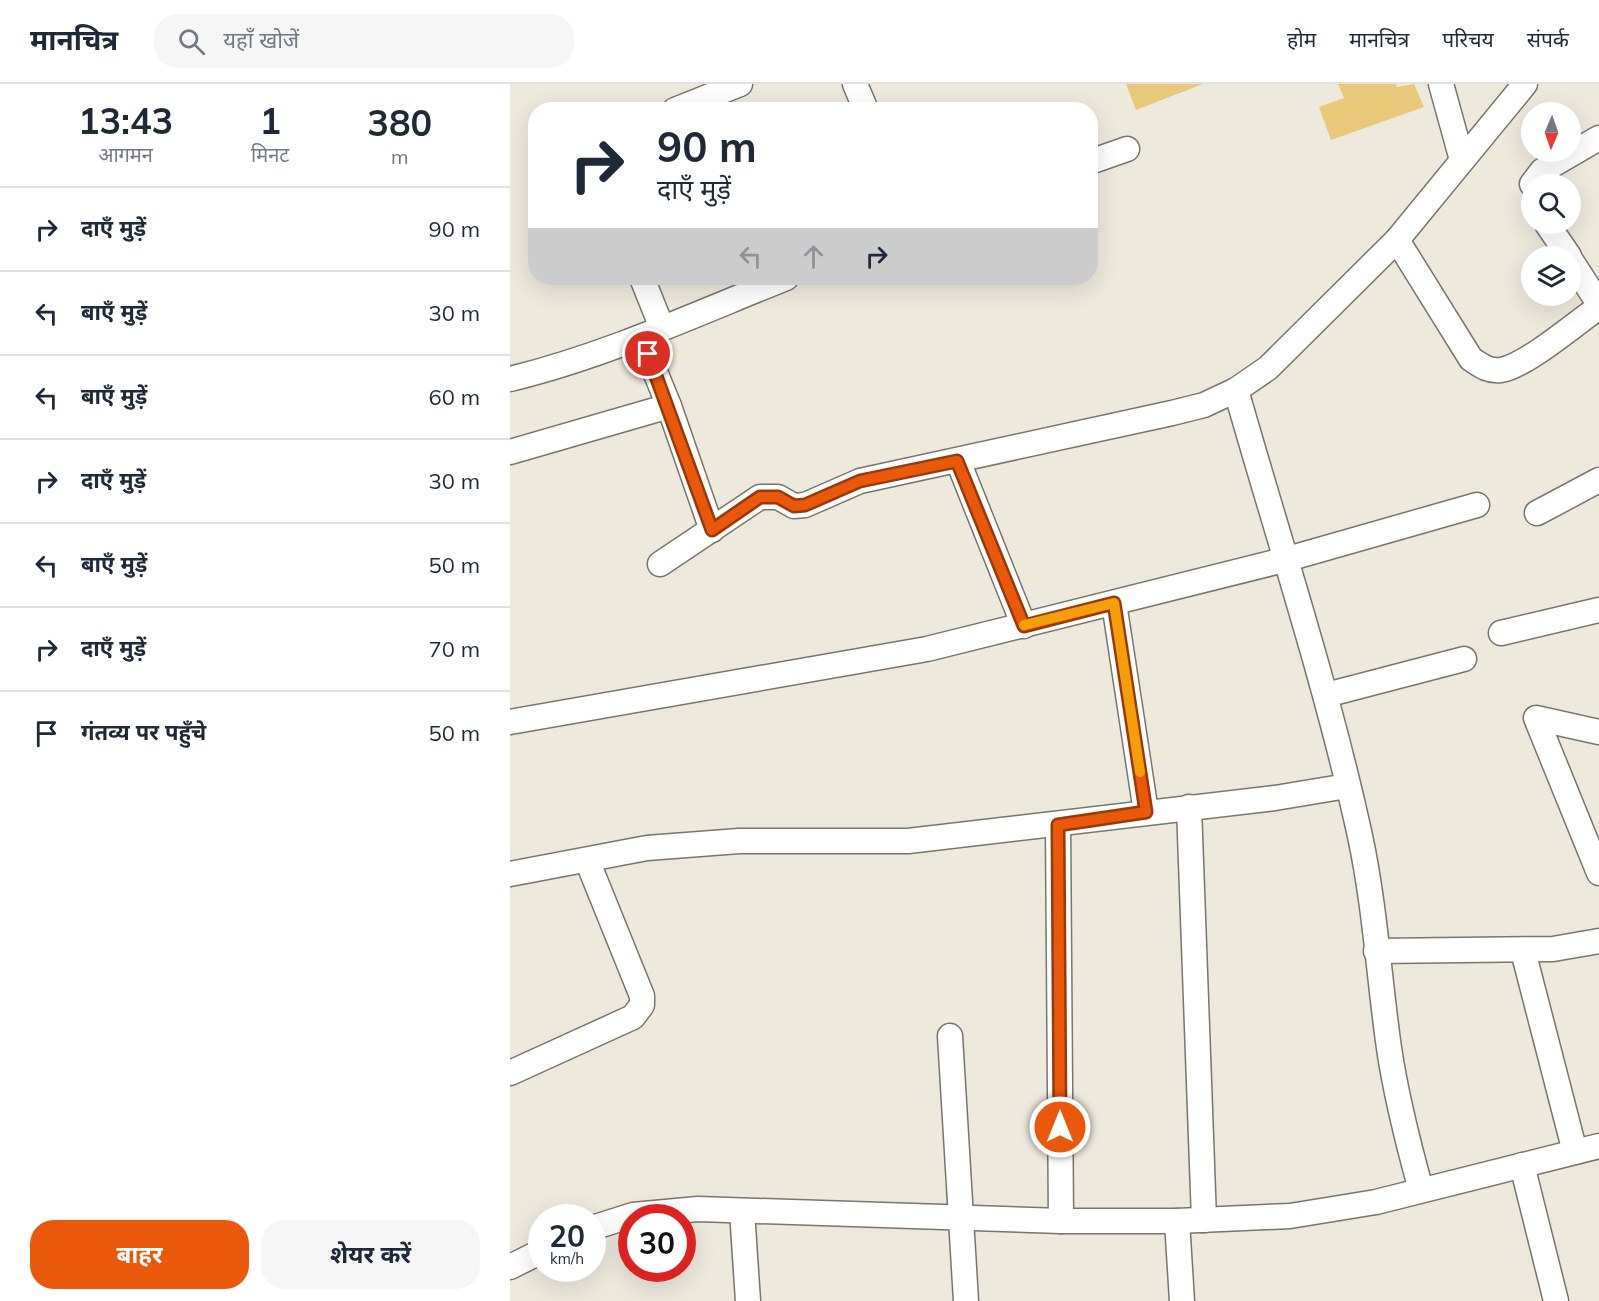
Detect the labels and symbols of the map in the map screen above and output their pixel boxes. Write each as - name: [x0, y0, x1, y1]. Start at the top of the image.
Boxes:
- north arrow: [1521, 102, 1581, 162]
- pin: [622, 328, 673, 379]
- position arrow: [1028, 1095, 1092, 1159]
- speed limit sign: 30: [618, 1204, 696, 1282]

